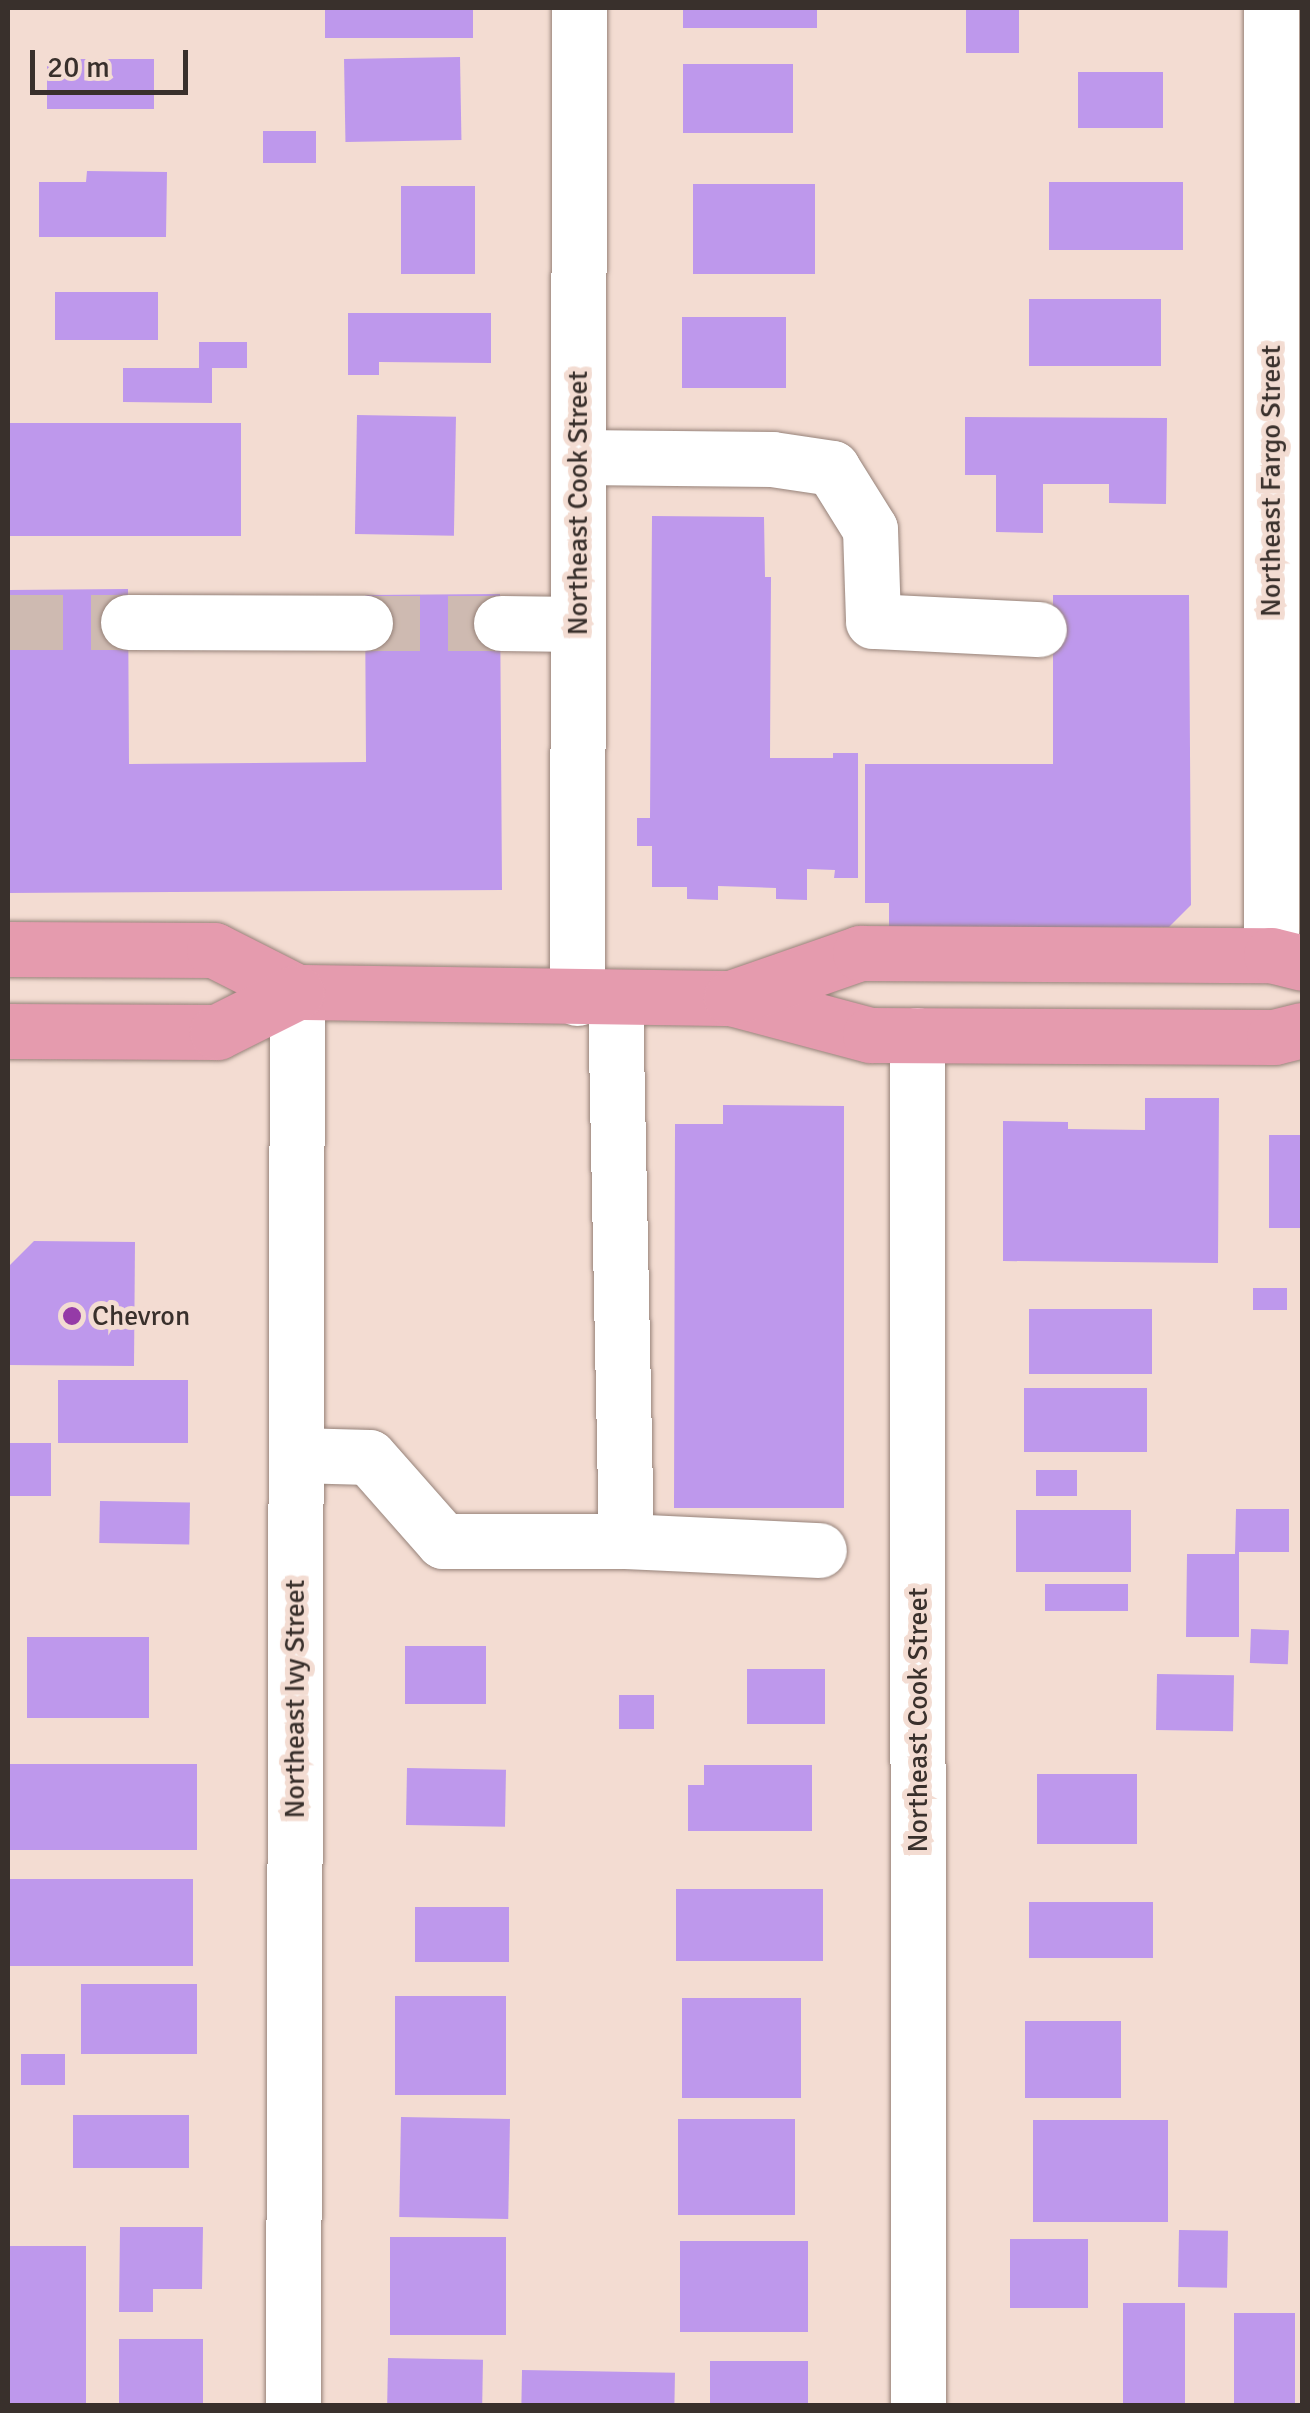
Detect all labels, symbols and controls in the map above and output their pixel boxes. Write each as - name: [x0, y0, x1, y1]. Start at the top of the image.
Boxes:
- scale bar: [35, 30, 192, 92]
- text: 20 m: [47, 49, 110, 86]
- street label: Northeast Fargo Street: [1254, 345, 1288, 617]
- street label: Northeast Cook Street: [561, 371, 595, 635]
- place label: Chevron: [92, 1299, 190, 1333]
- marker: Chevron: [61, 1305, 83, 1327]
- street label: Northeast Ivy Street: [278, 1579, 312, 1819]
- street label: Northeast Cook Street: [901, 1588, 935, 1852]

